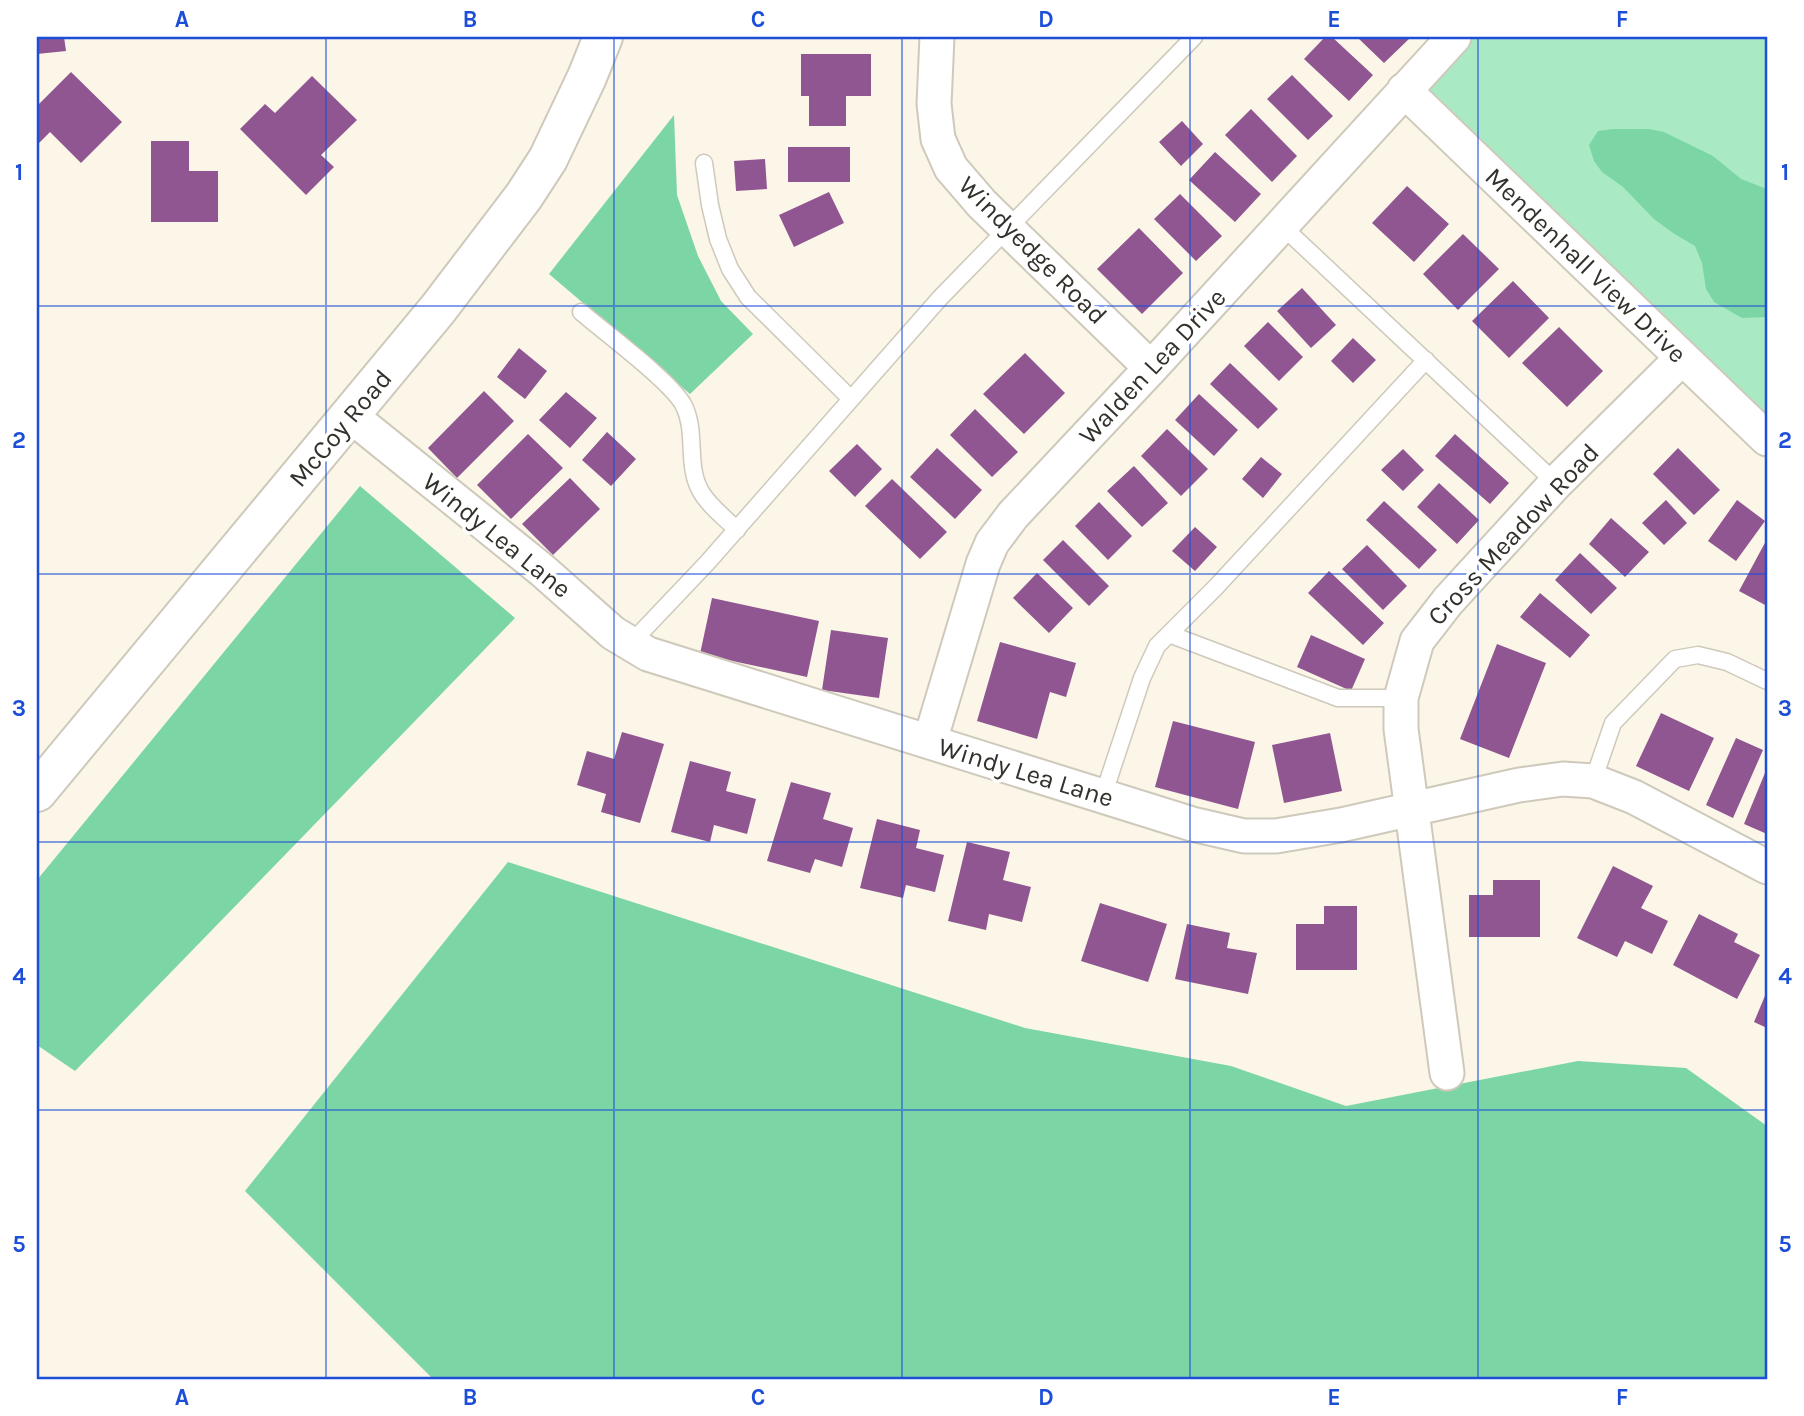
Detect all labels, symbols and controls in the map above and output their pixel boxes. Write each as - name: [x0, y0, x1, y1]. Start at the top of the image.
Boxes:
- text: A: [175, 6, 189, 33]
- text: B: [463, 6, 477, 33]
- text: C: [751, 6, 765, 33]
- text: D: [1038, 6, 1054, 33]
- text: E: [1327, 6, 1341, 33]
- text: F: [1616, 6, 1628, 33]
- text: 1: [15, 159, 23, 186]
- text: 1: [1781, 159, 1789, 186]
- street label: Mendenhall View Drive: [1479, 161, 1693, 369]
- street label: Windyedge Road: [952, 170, 1113, 331]
- street label: Walden Lea Drive: [1072, 282, 1232, 451]
- street label: McCoy Road: [282, 363, 398, 493]
- text: 2: [12, 427, 26, 454]
- text: 2: [1778, 427, 1792, 454]
- street label: Cross Meadow Road: [1421, 437, 1606, 632]
- street label: Windy Lea Lane: [416, 466, 577, 605]
- text: 3: [12, 695, 26, 722]
- text: 3: [1778, 695, 1792, 722]
- street label: Windy Lea Lane: [934, 731, 1117, 814]
- text: 4: [12, 963, 26, 990]
- text: 4: [1778, 963, 1792, 990]
- text: 5: [12, 1231, 26, 1258]
- text: 5: [1778, 1231, 1792, 1258]
- text: A: [175, 1384, 189, 1411]
- text: B: [463, 1384, 477, 1411]
- text: C: [751, 1384, 765, 1411]
- text: D: [1038, 1384, 1054, 1411]
- text: E: [1327, 1384, 1341, 1411]
- text: F: [1616, 1384, 1628, 1411]

